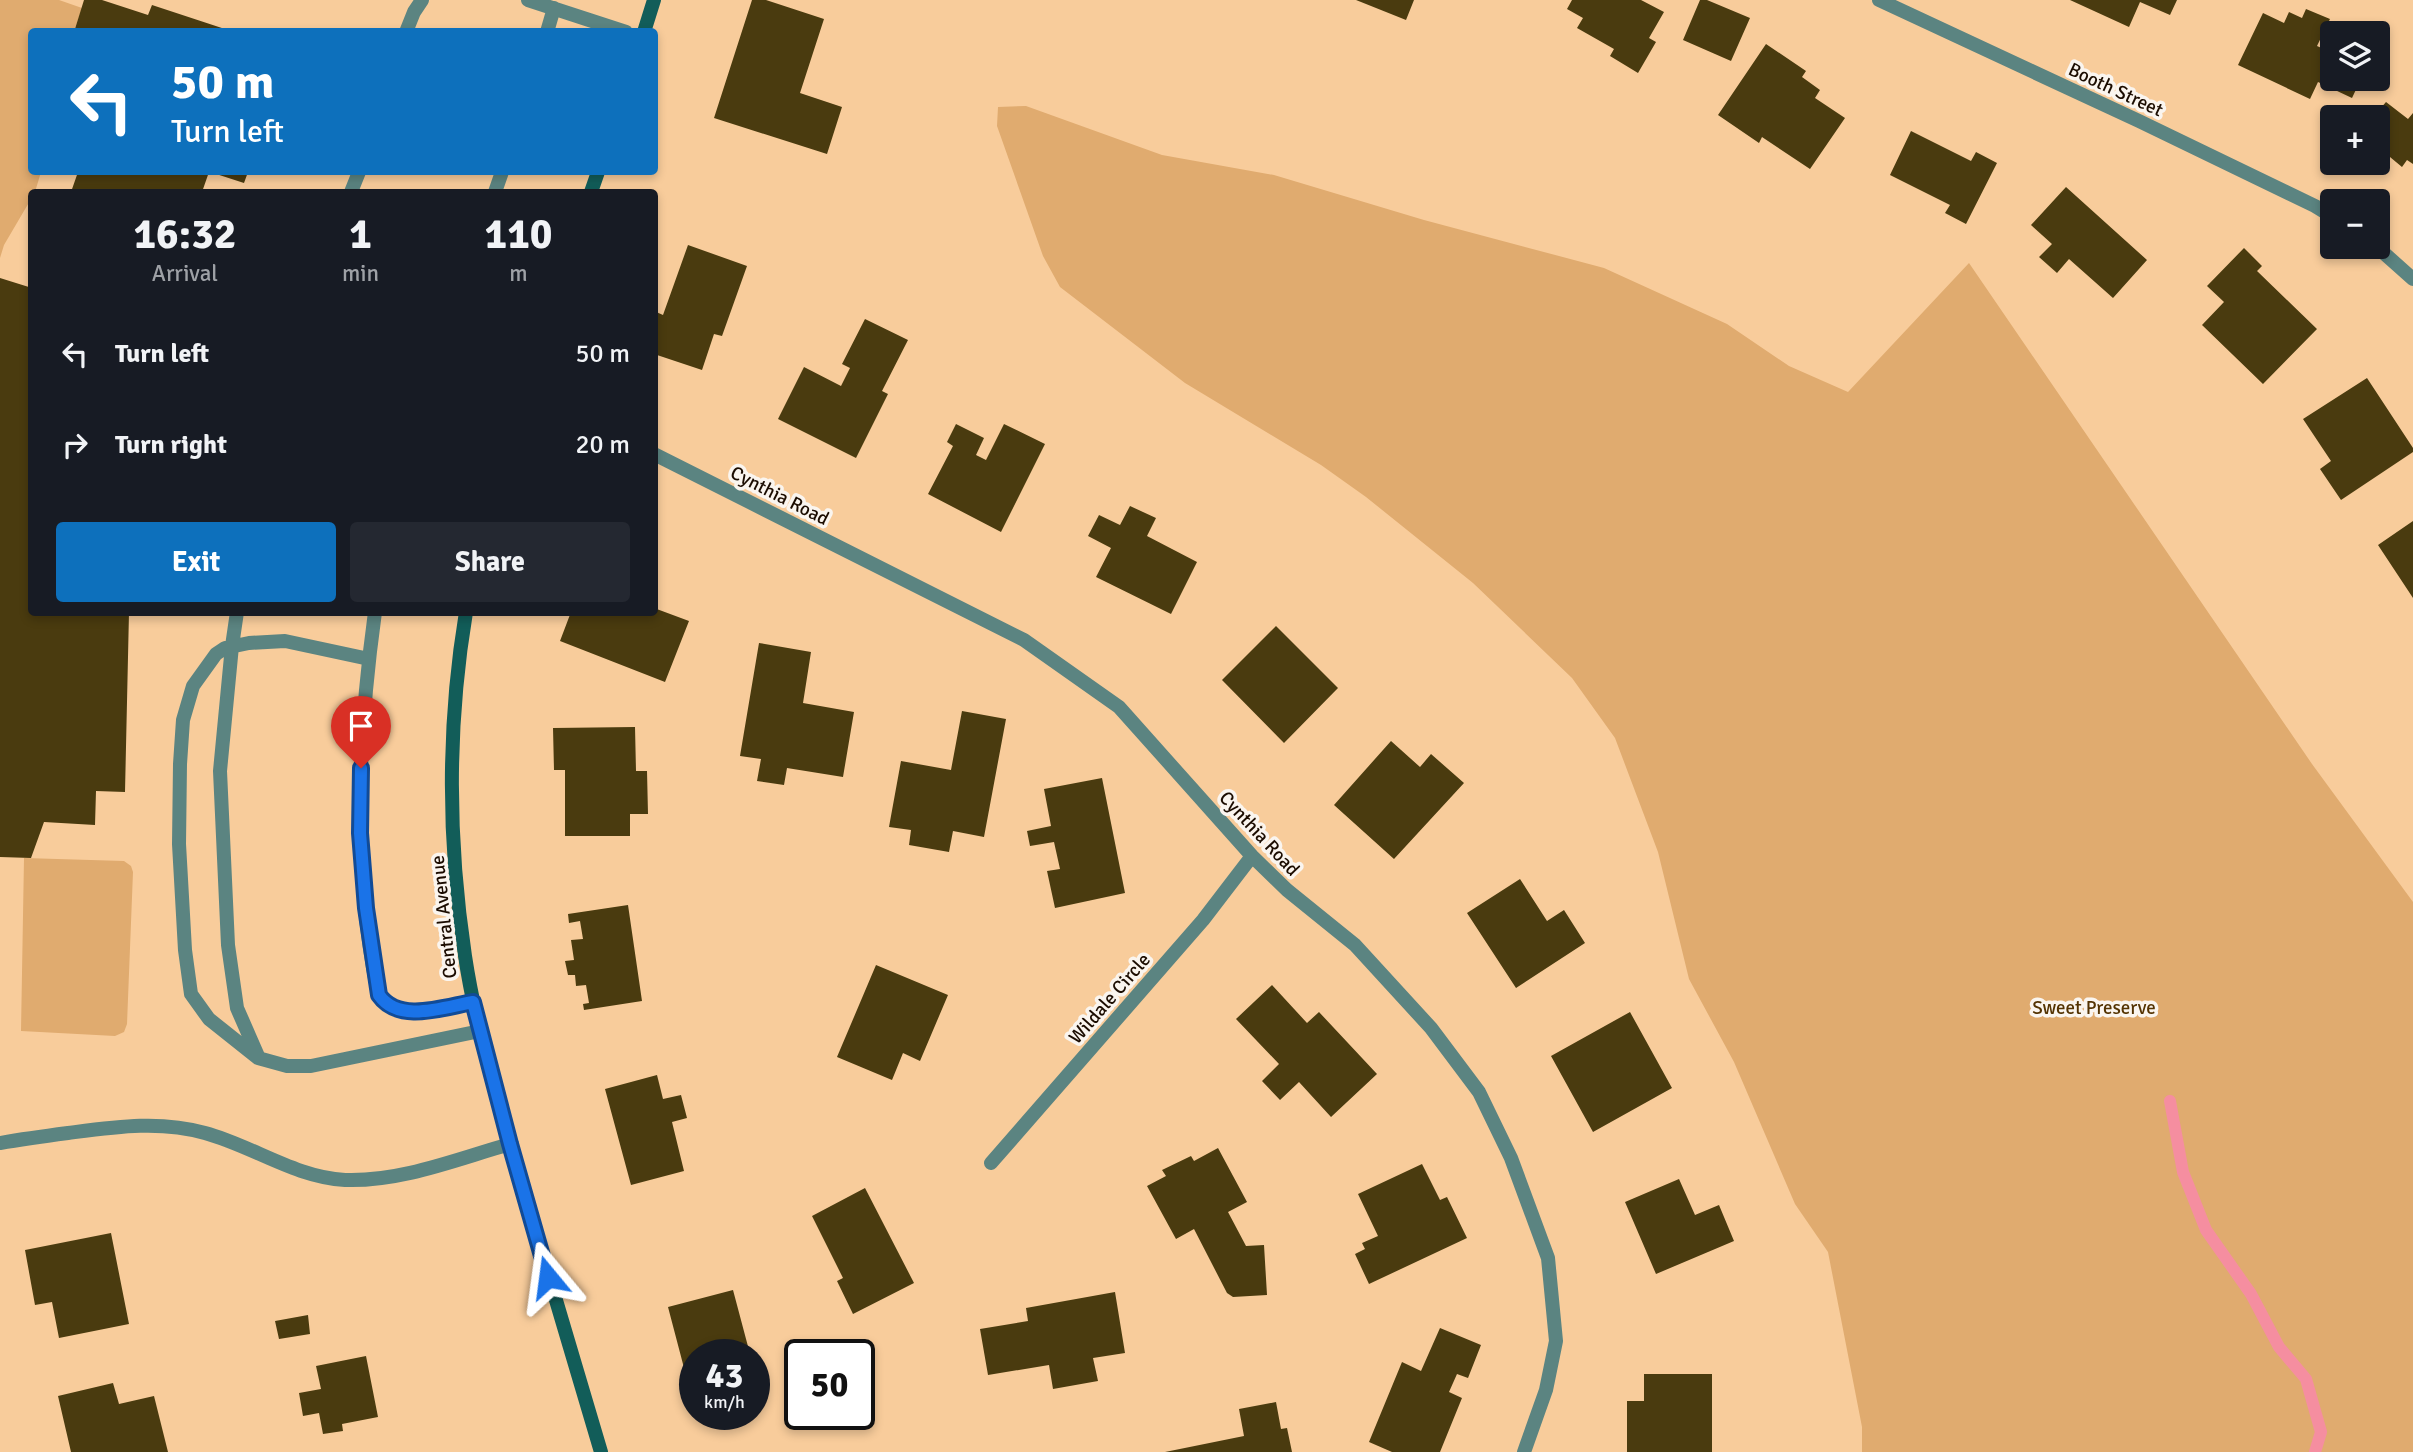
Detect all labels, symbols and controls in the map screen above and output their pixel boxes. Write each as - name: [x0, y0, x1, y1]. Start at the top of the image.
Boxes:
- map controls: [2320, 21, 2390, 259]
- button: layers: [2320, 21, 2390, 91]
- text: 50 m: [171, 52, 274, 112]
- icon: left: [56, 56, 147, 147]
- street label: Booth Street: [2064, 58, 2167, 122]
- button: +: [2320, 105, 2390, 175]
- text: Turn left: [171, 112, 284, 151]
- button: −: [2320, 189, 2390, 259]
- text: 16:32: [133, 209, 237, 260]
- text: 1: [349, 209, 372, 260]
- text: 110: [484, 209, 553, 260]
- text: Arrival: [152, 259, 218, 288]
- text: min: [342, 259, 379, 288]
- text: m: [509, 259, 528, 288]
- icon: left: [56, 335, 94, 373]
- text: Turn left: [115, 338, 209, 370]
- text: 50 m: [575, 338, 630, 370]
- icon: right: [56, 426, 94, 464]
- text: Turn right: [115, 429, 227, 461]
- text: 20 m: [575, 429, 630, 461]
- street label: Cynthia Road: [726, 461, 833, 531]
- button: Exit: [56, 522, 336, 602]
- button: Share: [350, 522, 630, 602]
- pin: [331, 696, 391, 768]
- icon: arrive: [342, 707, 380, 745]
- street label: Cynthia Road: [1214, 786, 1305, 881]
- street label: Central Avenue: [426, 854, 462, 980]
- street label: Wildale Circle: [1064, 948, 1156, 1049]
- park label: Sweet Preserve: [2032, 996, 2156, 1020]
- position arrow: [511, 1240, 585, 1314]
- speed limit sign: 50: [784, 1339, 875, 1430]
- text: 43: [706, 1354, 743, 1397]
- text: km/h: [704, 1391, 745, 1413]

